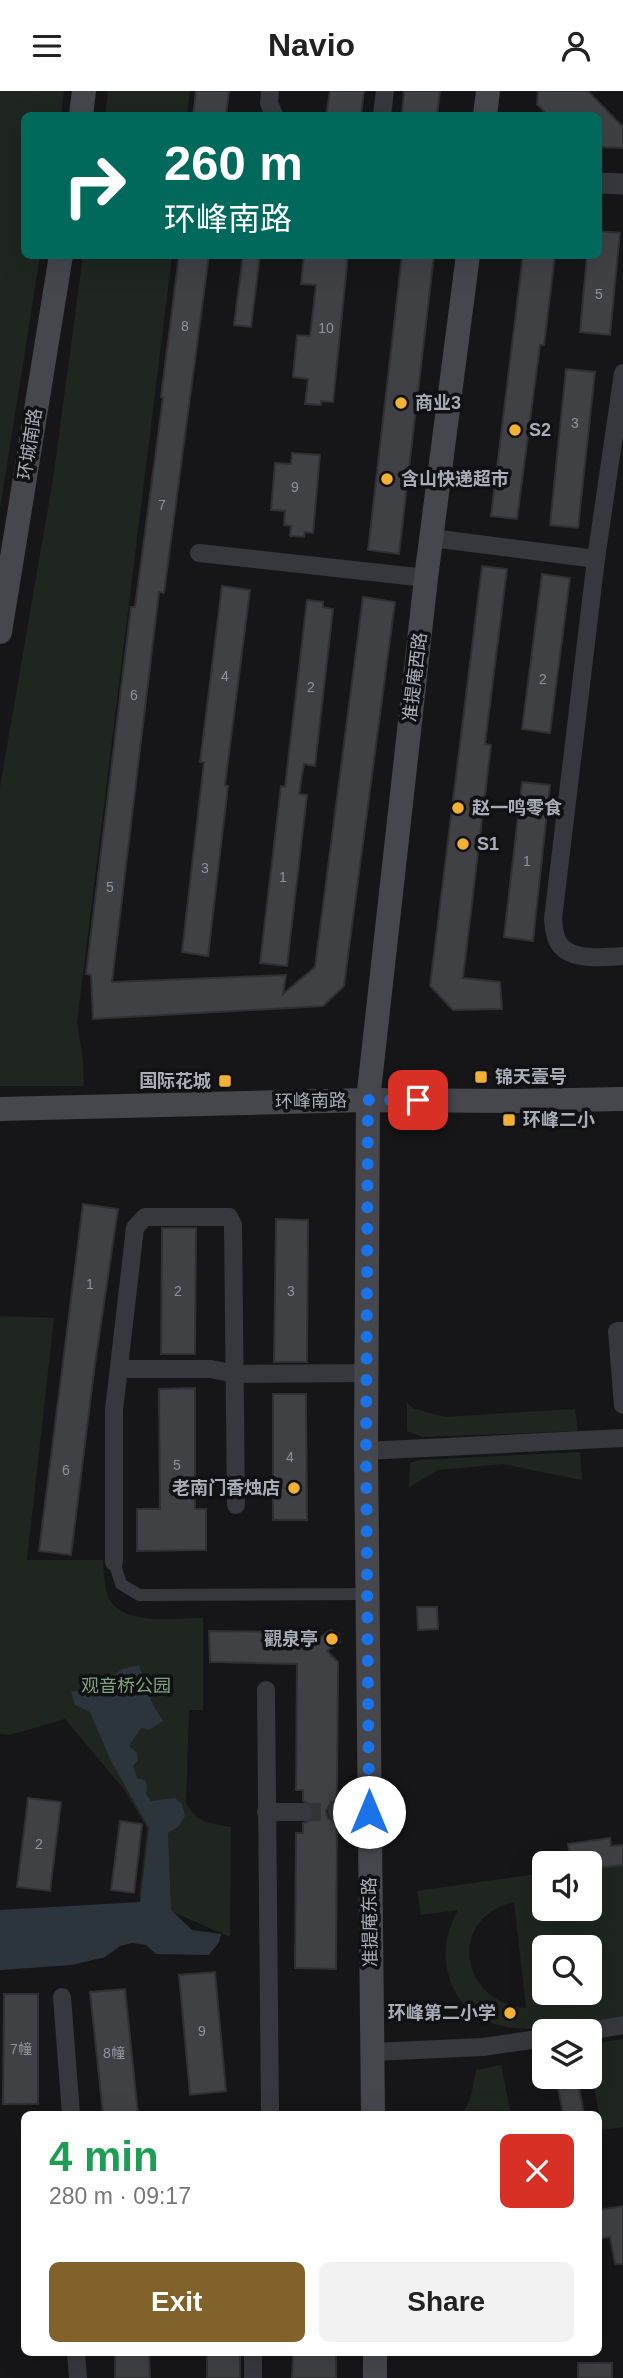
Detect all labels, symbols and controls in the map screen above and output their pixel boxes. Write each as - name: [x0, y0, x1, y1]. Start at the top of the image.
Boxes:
- icon: menu: [28, 27, 66, 65]
- text: Navio: [268, 27, 355, 63]
- icon: person: [557, 27, 595, 65]
- text: 260 m: [164, 136, 303, 190]
- icon: right: [49, 140, 140, 231]
- text: 环峰南路: [164, 201, 292, 237]
- house number: 5: [595, 286, 603, 302]
- house number: 8: [181, 318, 189, 334]
- house number: 10: [318, 320, 334, 336]
- place label: 商业3: [415, 393, 461, 413]
- marker: 商业3: [393, 395, 409, 411]
- street label: 环城南路: [14, 407, 46, 481]
- house number: 3: [571, 415, 579, 431]
- place label: S2: [529, 420, 551, 440]
- marker: S2: [507, 422, 523, 438]
- place label: 含山快递超市: [401, 469, 509, 489]
- marker: 含山快递超市: [379, 471, 395, 487]
- house number: 9: [291, 479, 299, 495]
- house number: 7: [158, 497, 166, 513]
- street label: 准提庵西路: [400, 631, 430, 723]
- house number: 4: [221, 668, 229, 684]
- house number: 2: [539, 671, 547, 687]
- house number: 2: [307, 679, 315, 695]
- house number: 6: [130, 687, 138, 703]
- place label: 赵一鸣零食: [472, 798, 562, 818]
- marker: 赵一鸣零食: [450, 800, 466, 816]
- place label: S1: [477, 834, 499, 854]
- marker: S1: [455, 836, 471, 852]
- house number: 1: [523, 853, 531, 869]
- house number: 3: [201, 860, 209, 876]
- house number: 1: [279, 869, 287, 885]
- house number: 5: [106, 879, 114, 895]
- place label: 锦天壹号: [495, 1067, 567, 1087]
- marker: 锦天壹号: [473, 1069, 489, 1085]
- pin: [388, 1070, 448, 1130]
- place label: 国际花城: [139, 1071, 211, 1091]
- marker: 国际花城: [217, 1073, 233, 1089]
- icon: arrive: [399, 1081, 437, 1119]
- street label: 环峰南路: [275, 1090, 347, 1112]
- place label: 环峰二小: [523, 1110, 595, 1130]
- marker: 环峰二小: [501, 1112, 517, 1128]
- house number: 1: [86, 1276, 94, 1292]
- house number: 2: [174, 1283, 182, 1299]
- house number: 3: [287, 1283, 295, 1299]
- house number: 4: [286, 1449, 294, 1465]
- house number: 5: [173, 1457, 181, 1473]
- house number: 6: [62, 1462, 70, 1478]
- place label: 老南门香烛店: [172, 1478, 280, 1498]
- marker: 老南门香烛店: [286, 1480, 302, 1496]
- place label: 觀泉亭: [264, 1629, 318, 1649]
- marker: 觀泉亭: [324, 1631, 340, 1647]
- park label: 观音桥公园: [81, 1676, 171, 1696]
- position arrow: [332, 1775, 406, 1849]
- house number: 2: [35, 1836, 43, 1852]
- map controls: [532, 1851, 602, 2089]
- button: sound: [532, 1851, 602, 1921]
- street label: 准提庵东路: [359, 1877, 381, 1967]
- button: search: [532, 1935, 602, 2005]
- place label: 环峰第二小学: [388, 2003, 496, 2023]
- marker: 环峰第二小学: [502, 2005, 518, 2021]
- button: layers: [532, 2019, 602, 2089]
- house number: 9: [198, 2023, 206, 2039]
- house number: 7幢: [10, 2041, 32, 2057]
- house number: 8幢: [103, 2045, 125, 2061]
- text: 4 min: [49, 2133, 159, 2180]
- button: close: [500, 2134, 574, 2208]
- text: 280 m · 09:17: [49, 2183, 191, 2209]
- button: Exit: [49, 2262, 305, 2342]
- button: Share: [319, 2262, 574, 2342]

